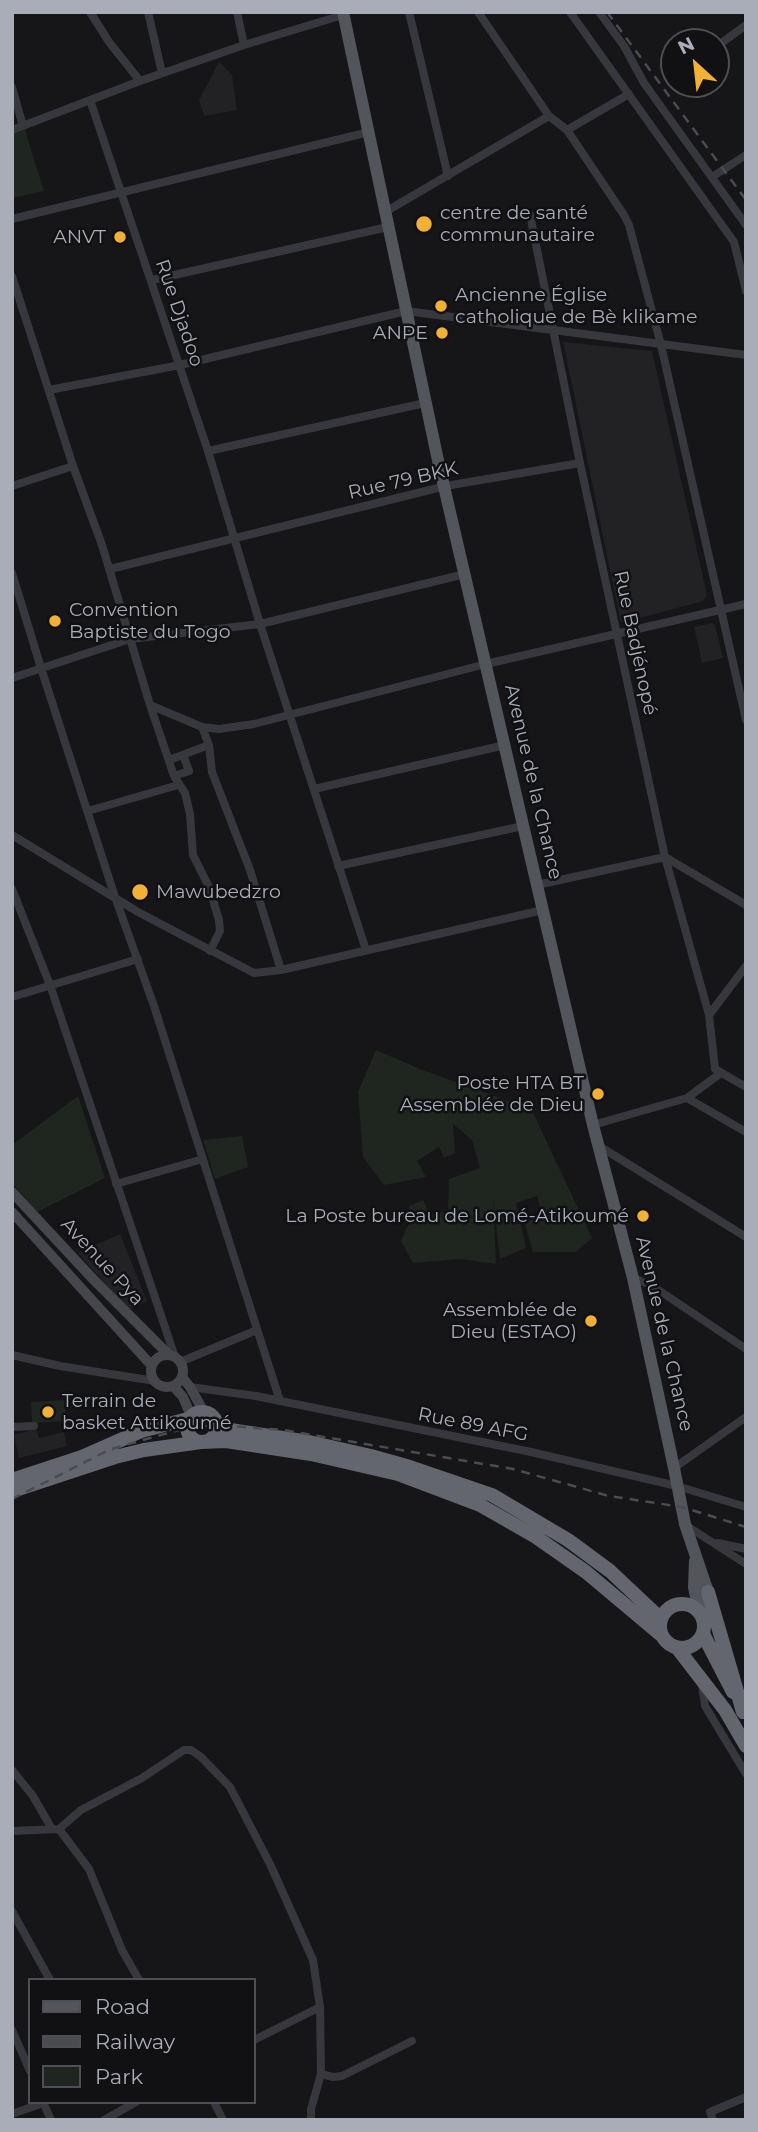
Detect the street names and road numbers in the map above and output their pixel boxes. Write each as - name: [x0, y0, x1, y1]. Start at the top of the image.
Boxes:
- street label: Rue Djadoo: [150, 256, 208, 370]
- street label: Rue 79 BKK: [346, 457, 460, 505]
- street label: Rue Badjénopé: [609, 569, 661, 717]
- street label: Avenue de la Chance: [499, 682, 567, 882]
- street label: Avenue Pya: [56, 1213, 148, 1311]
- street label: Avenue de la Chance: [630, 1234, 698, 1434]
- street label: Rue 89 AFG: [416, 1403, 530, 1447]

